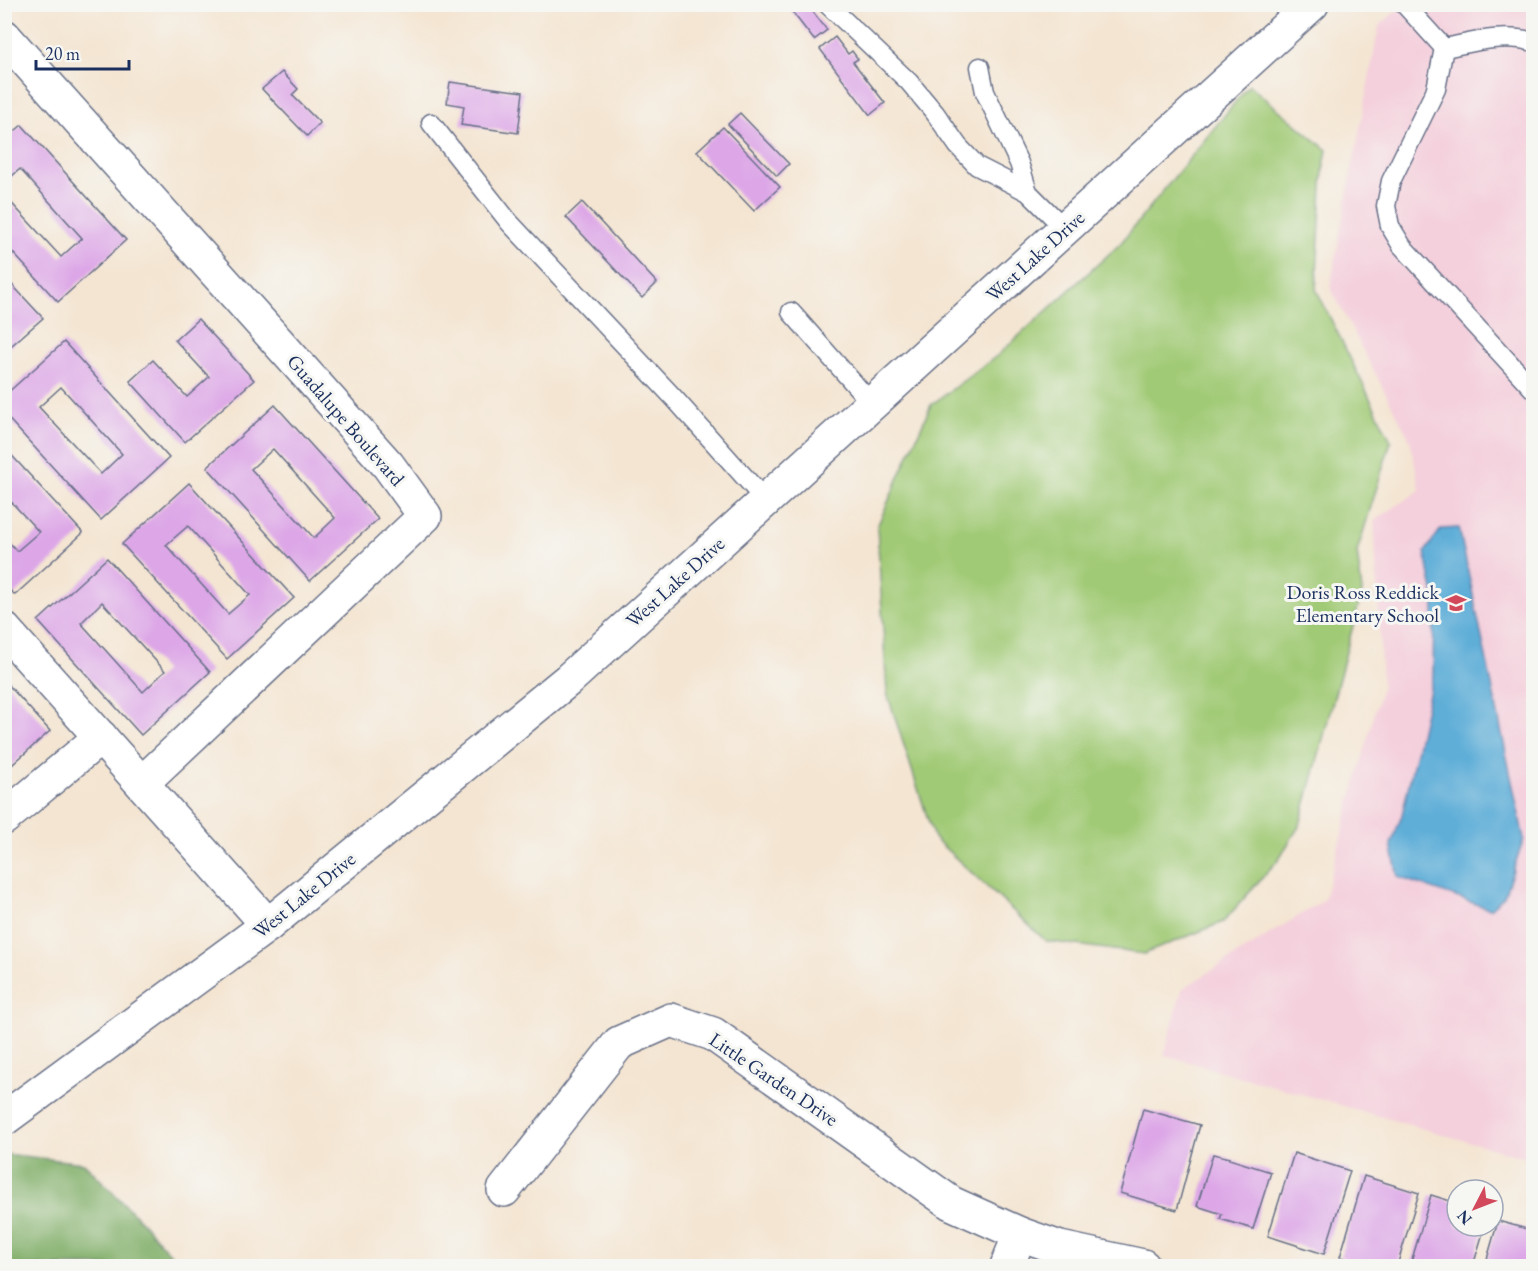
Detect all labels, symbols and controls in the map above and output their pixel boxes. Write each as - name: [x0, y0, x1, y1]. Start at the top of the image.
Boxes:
- scale bar: [36, 33, 129, 71]
- text: 20 m: [45, 42, 80, 65]
- street label: West Lake Drive: [980, 205, 1090, 307]
- street label: Guadalupe Boulevard: [281, 349, 411, 492]
- street label: West Lake Drive: [620, 531, 730, 633]
- place label: Doris Ross Reddick Elementary School: [1286, 579, 1440, 628]
- school or university icon: Doris Ross Reddick Elementary School: [1444, 591, 1468, 615]
- street label: West Lake Drive: [247, 846, 361, 944]
- street label: Little Garden Drive: [704, 1026, 844, 1132]
- north arrow: [1445, 1178, 1505, 1238]
- text: N: [1452, 1206, 1476, 1230]

